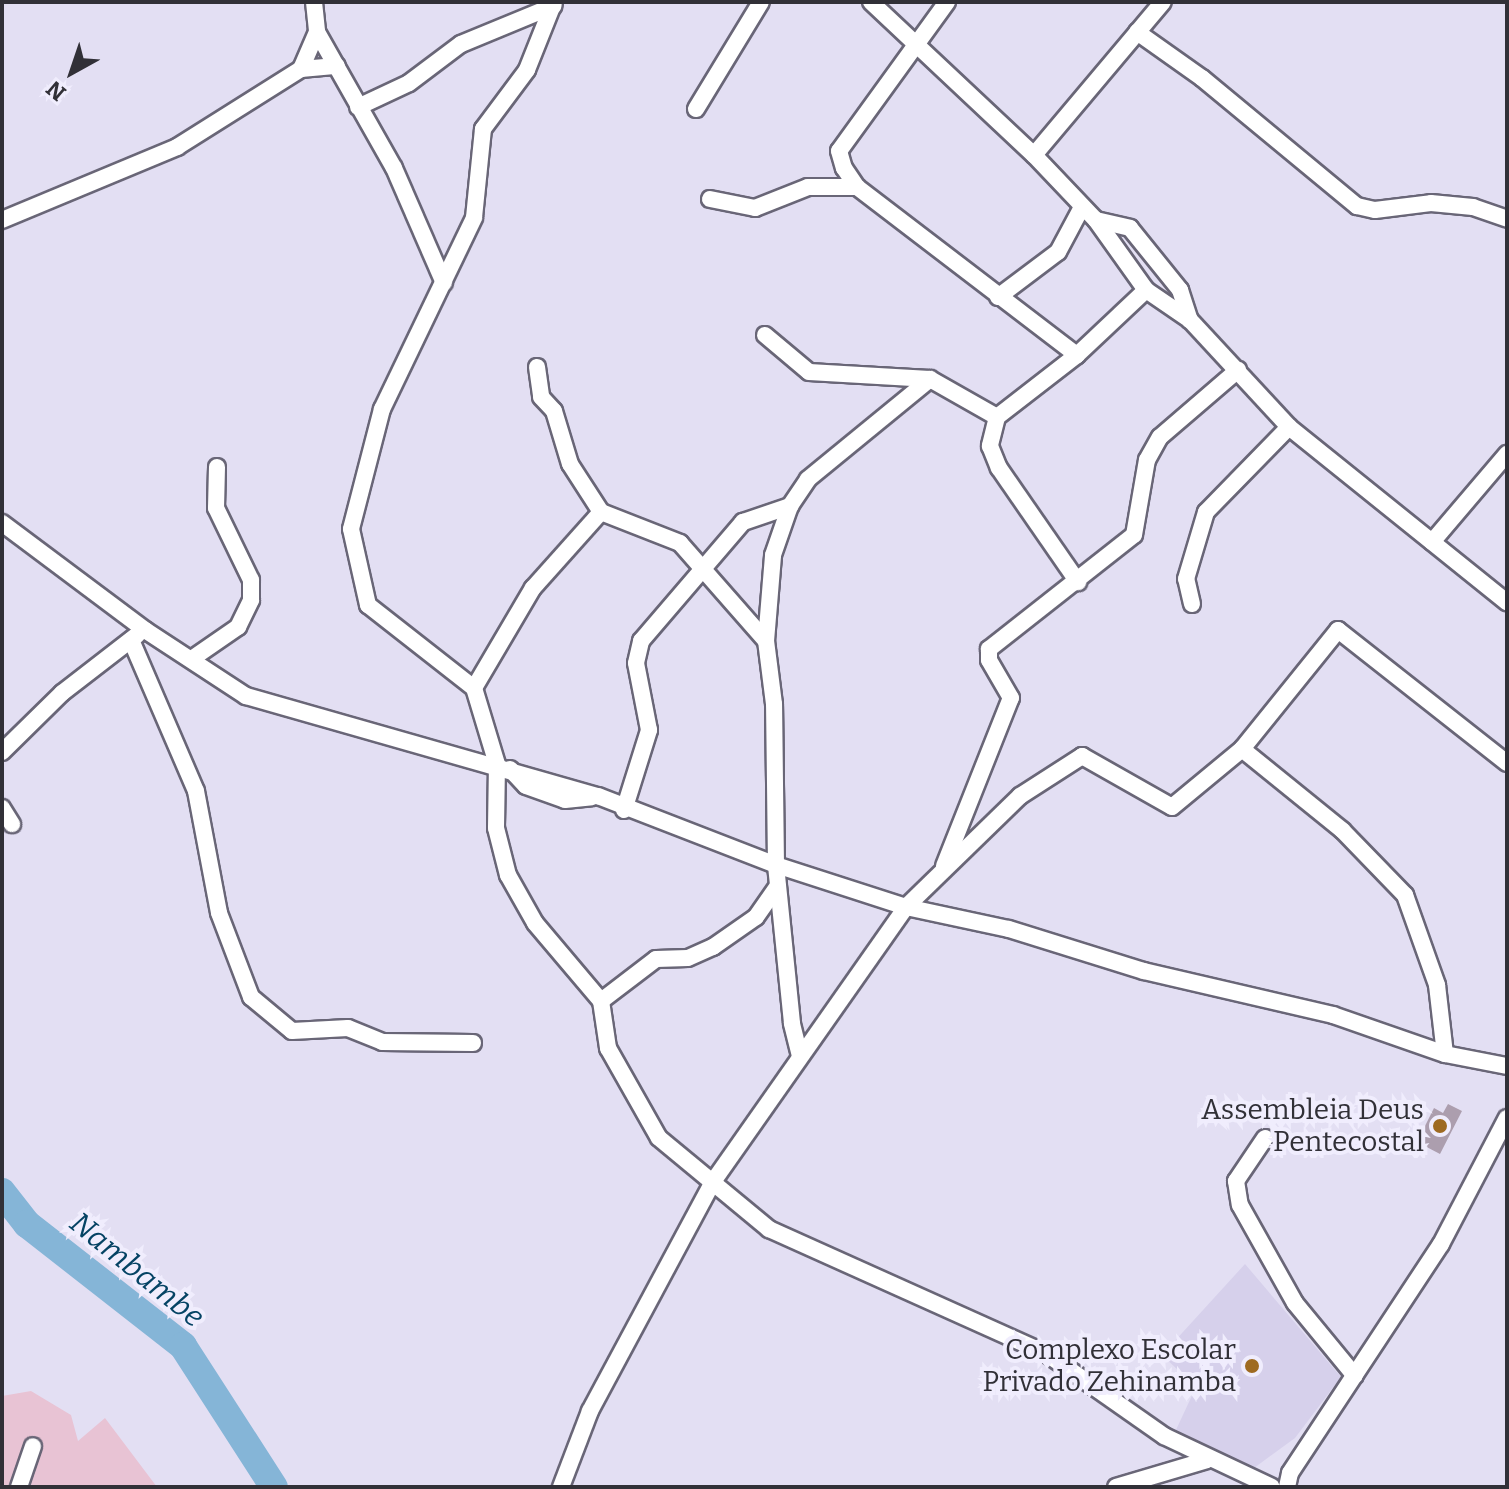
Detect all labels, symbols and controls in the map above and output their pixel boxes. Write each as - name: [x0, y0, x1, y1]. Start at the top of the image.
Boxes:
- north arrow: [32, 32, 112, 112]
- text: N: [41, 75, 71, 107]
- place label: Assembleia Deus Pentecostal: [1201, 1093, 1424, 1159]
- marker: Assembleia Deus Pentecostal: [1431, 1117, 1449, 1135]
- water label: Nambambe: [63, 1205, 211, 1335]
- place label: Complexo Escolar Privado Zehinamba: [983, 1333, 1236, 1399]
- marker: Complexo Escolar Privado Zehinamba: [1243, 1357, 1261, 1375]

